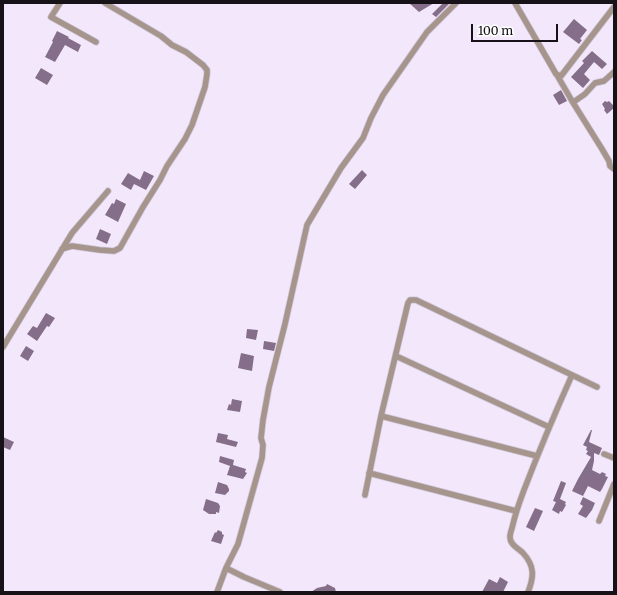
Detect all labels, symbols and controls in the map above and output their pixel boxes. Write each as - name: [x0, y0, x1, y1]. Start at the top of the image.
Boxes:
- scale bar: [473, 16, 560, 42]
- text: 100 m: [478, 23, 513, 38]

